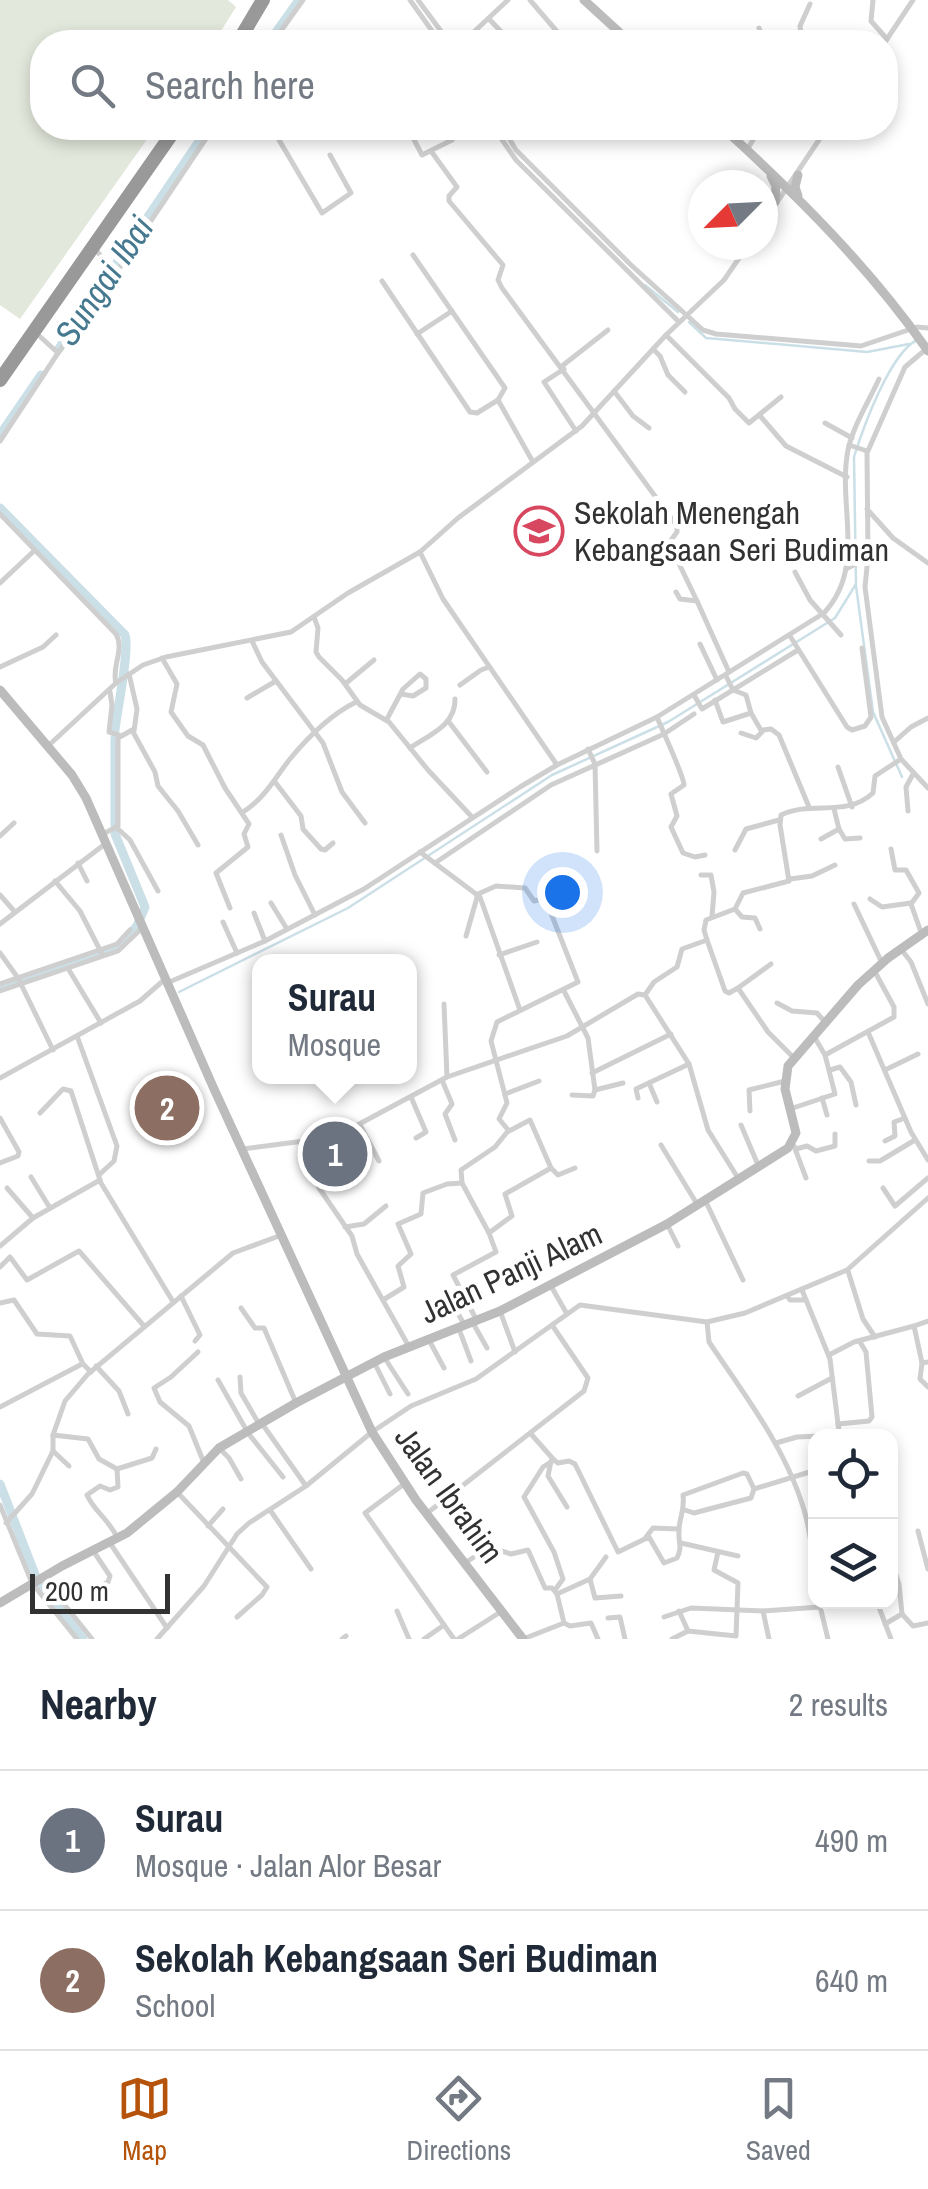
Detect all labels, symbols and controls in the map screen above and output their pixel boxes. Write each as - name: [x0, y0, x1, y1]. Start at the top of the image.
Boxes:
- search box: [30, 30, 898, 140]
- icon: search: [65, 58, 120, 113]
- text: Search here: [145, 60, 315, 111]
- north arrow: [688, 170, 778, 260]
- water label: Sungai Ibai: [43, 207, 164, 355]
- place label: Sekolah Menengah Kebangsaan Seri Budiman: [574, 491, 889, 571]
- school or university icon: Sekolah Menengah Kebangsaan Seri Budiman: [513, 505, 565, 557]
- your location: [537, 867, 588, 918]
- popup: [252, 954, 417, 1084]
- text: Surau: [288, 972, 376, 1023]
- text: Mosque: [288, 1023, 381, 1066]
- pin: 2: [134, 1070, 200, 1146]
- pin: 1: [302, 1116, 368, 1192]
- street label: Jalan Panji Alam: [413, 1212, 608, 1333]
- street label: Jalan Ibrahim: [385, 1418, 514, 1572]
- map controls: [808, 1429, 898, 1609]
- button: locate: [808, 1429, 898, 1519]
- button: layers: [808, 1519, 898, 1609]
- scale bar: [30, 1569, 170, 1614]
- text: 200 m: [45, 1572, 109, 1610]
- text: Nearby: [40, 1676, 157, 1732]
- text: 2 results: [789, 1683, 888, 1726]
- text: Surau: [135, 1793, 223, 1844]
- text: 1: [65, 1819, 80, 1862]
- text: 490 m: [815, 1819, 888, 1862]
- text: Mosque · Jalan Alor Besar: [135, 1844, 441, 1887]
- text: Sekolah Kebangsaan Seri Budiman: [135, 1933, 658, 1984]
- text: 2: [65, 1959, 80, 2002]
- text: 640 m: [815, 1959, 888, 2002]
- text: School: [135, 1984, 215, 2027]
- tab: Map: [117, 2071, 172, 2169]
- tab: Directions: [407, 2071, 511, 2169]
- tab: Saved: [746, 2071, 811, 2169]

